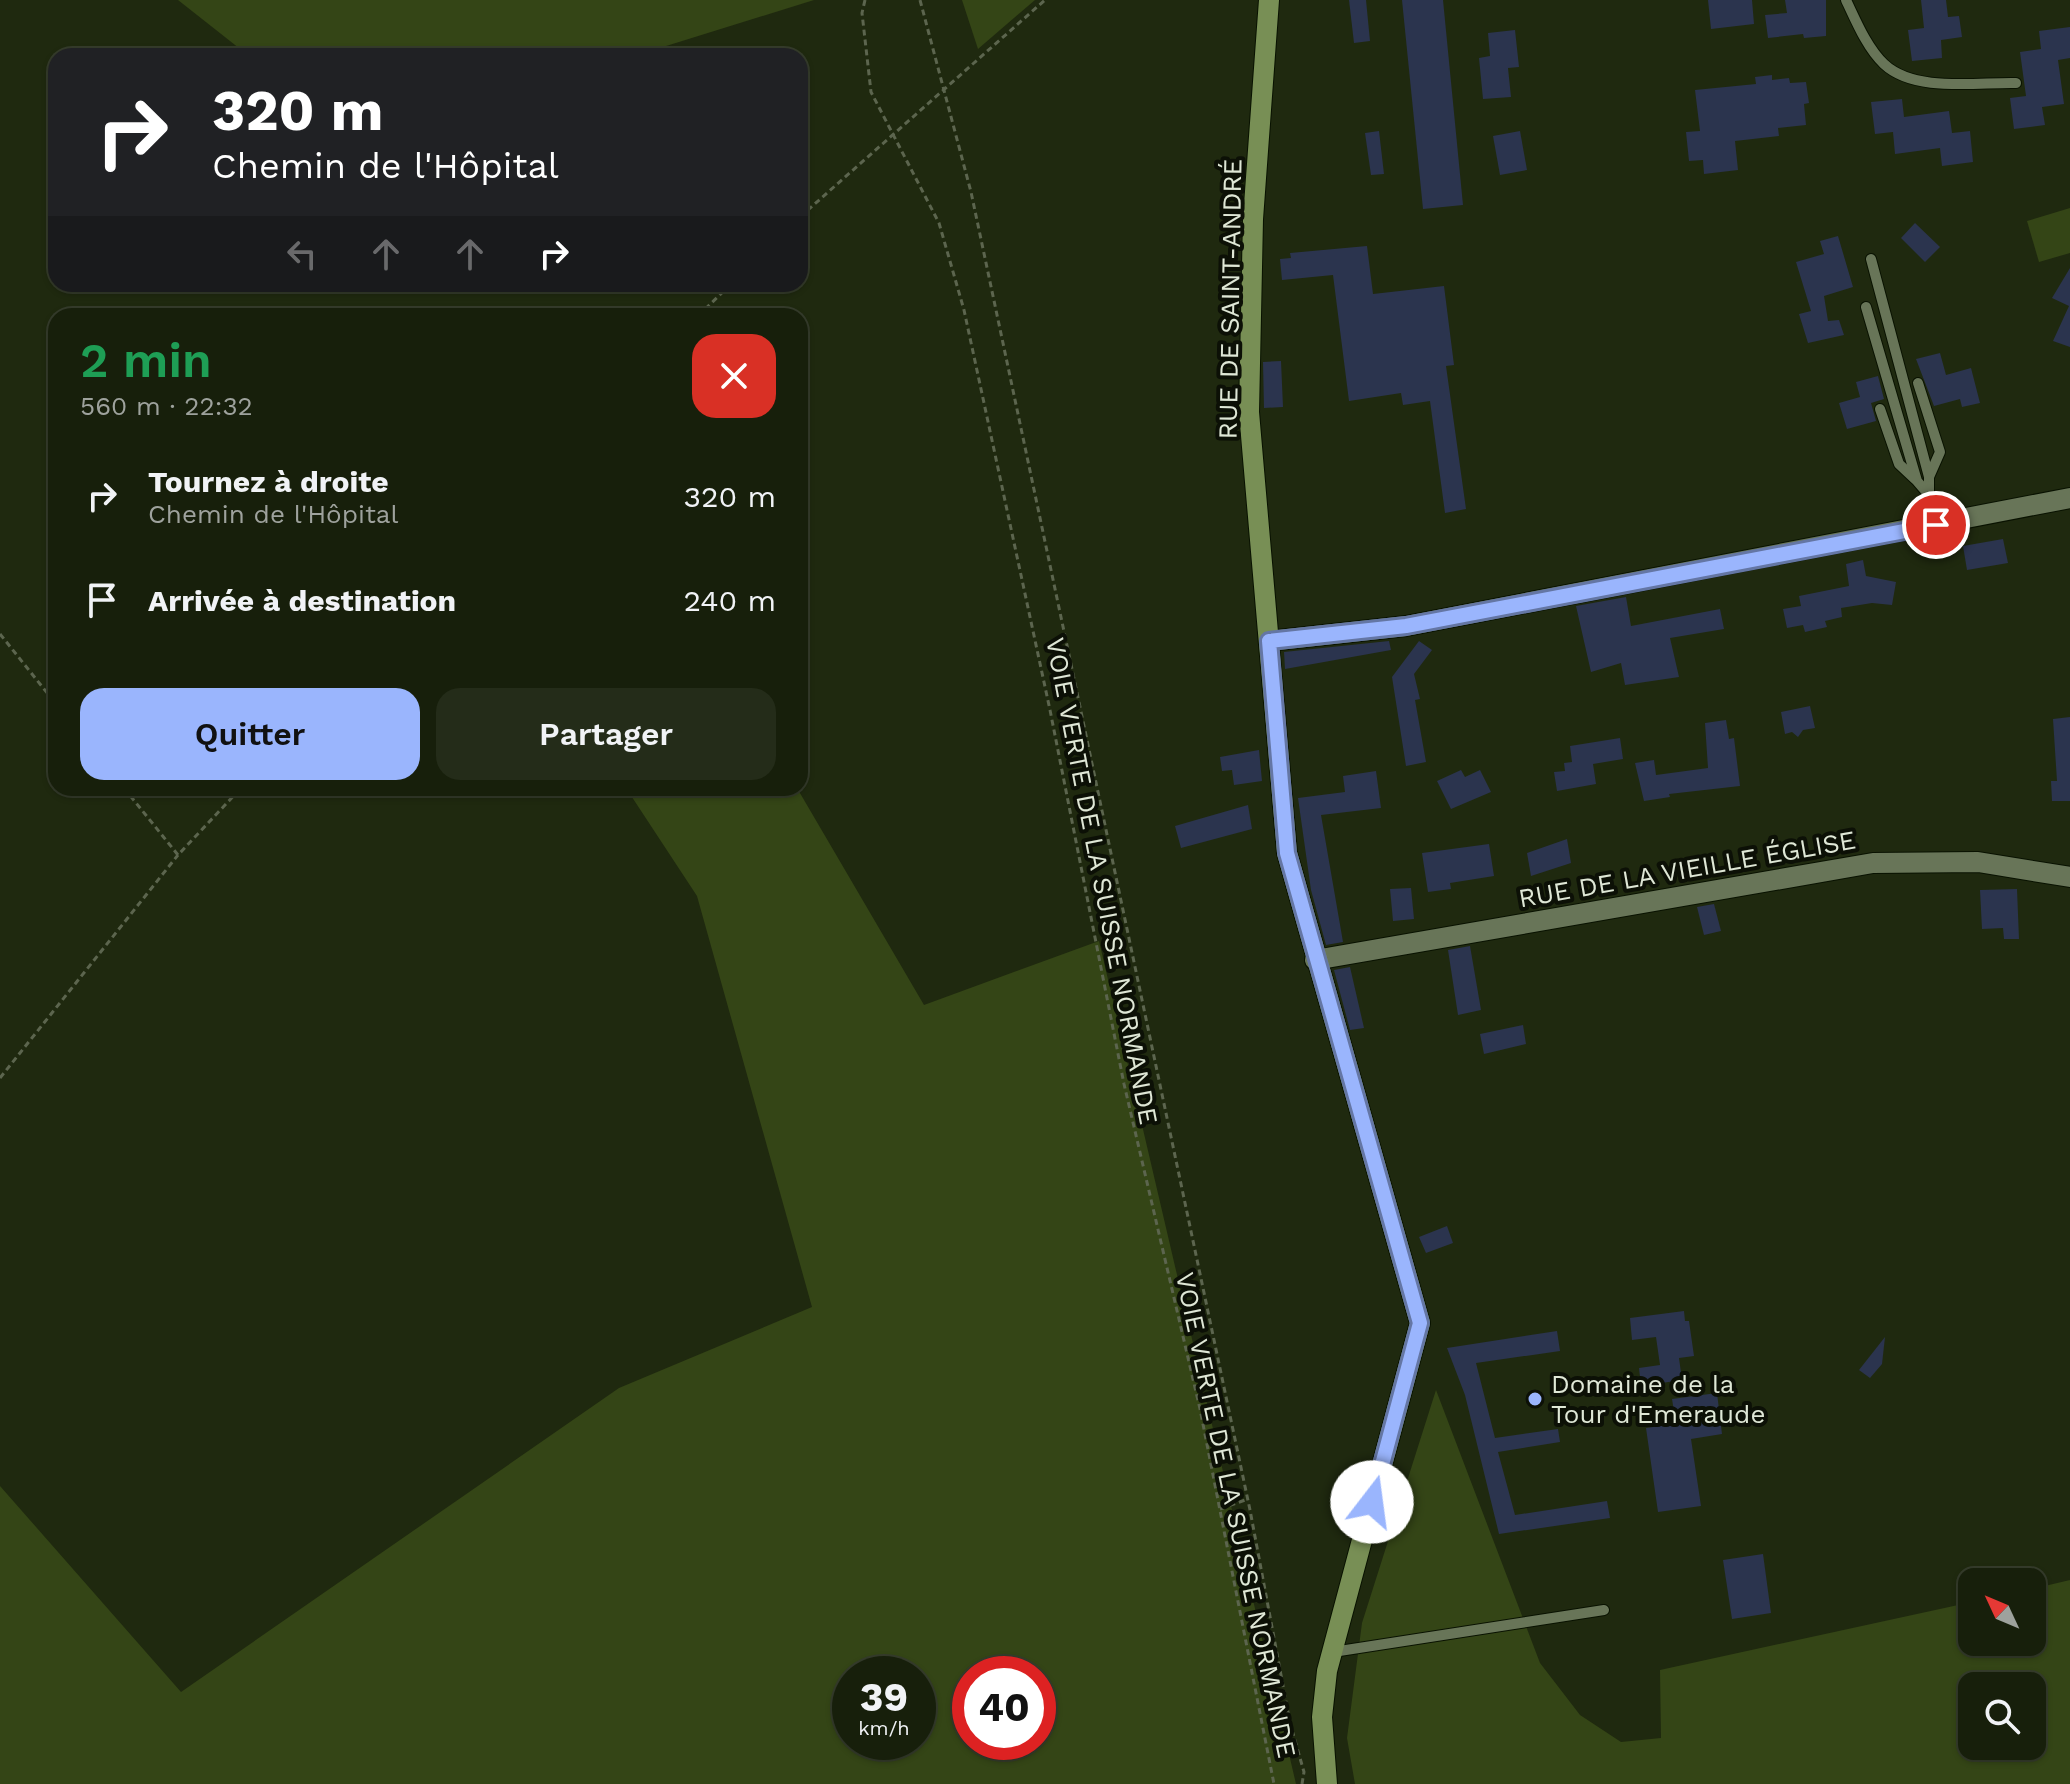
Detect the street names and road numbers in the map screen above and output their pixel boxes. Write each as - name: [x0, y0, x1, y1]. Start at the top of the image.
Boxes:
- street label: RUE DE SAINT-ANDRÉ: [1213, 158, 1247, 440]
- street label: VOIE VERTE DE LA SUISSE NORMANDE: [1040, 635, 1164, 1127]
- street label: RUE DE LA VIEILLE ÉGLISE: [1516, 825, 1858, 913]
- street label: VOIE VERTE DE LA SUISSE NORMANDE: [1170, 1270, 1302, 1760]

